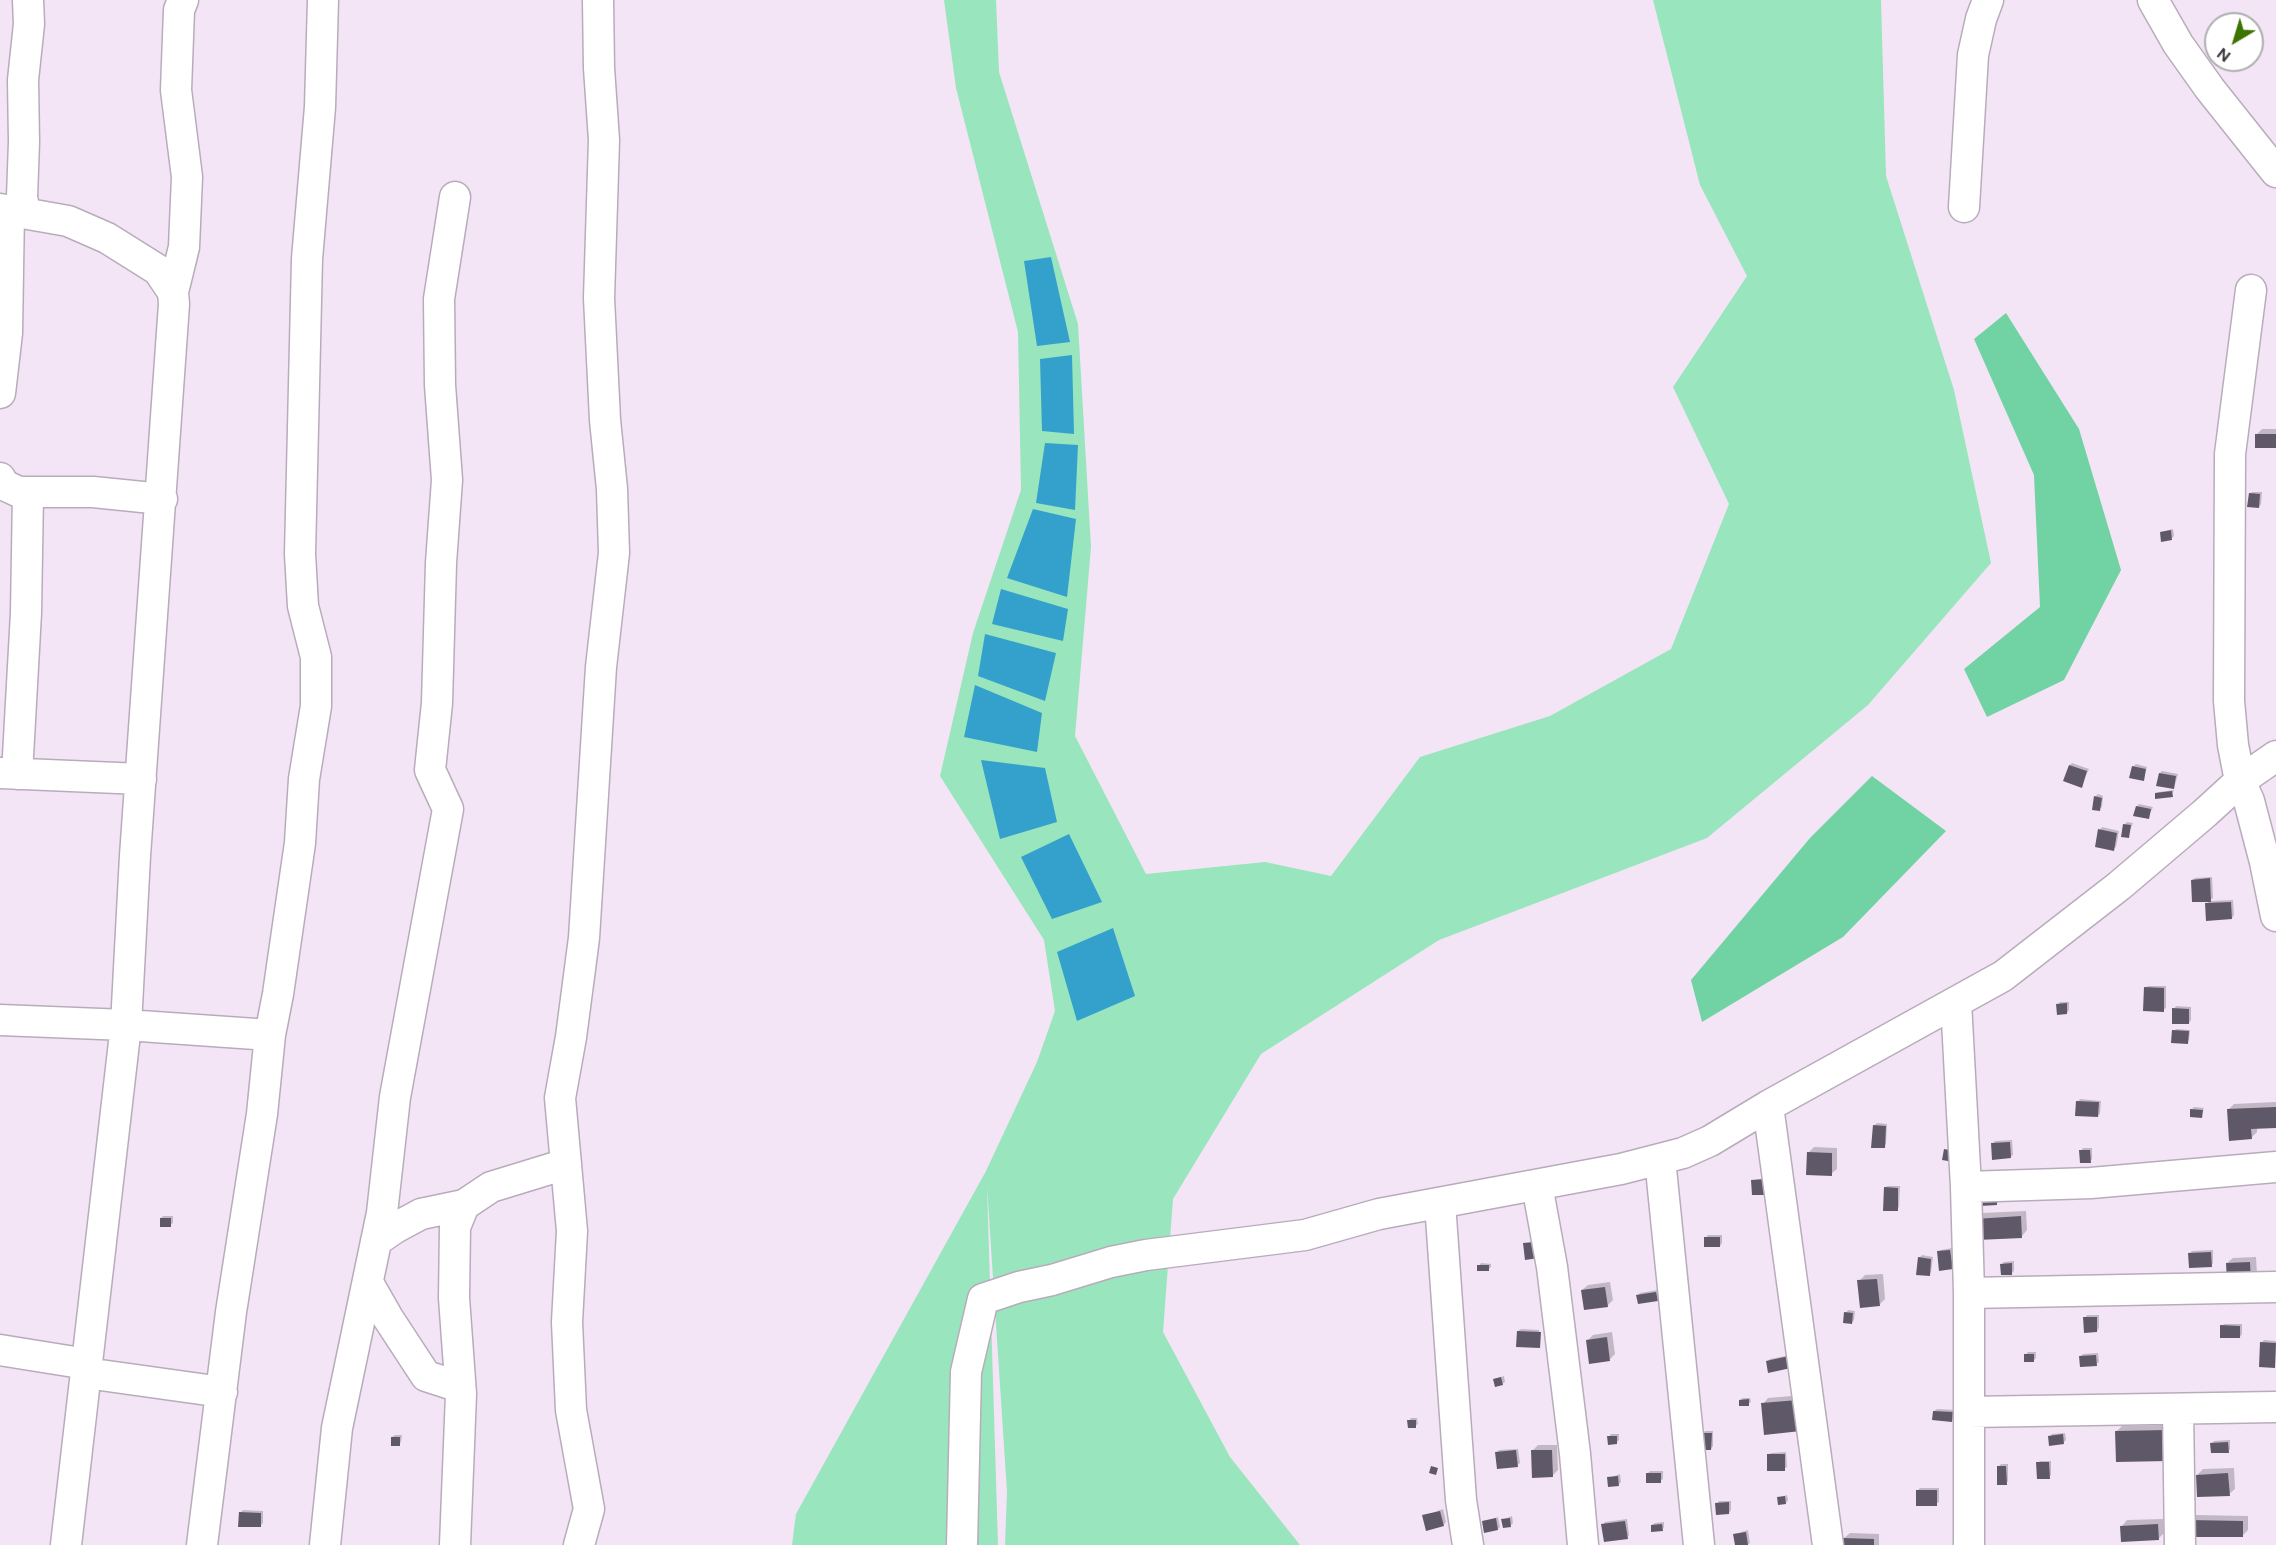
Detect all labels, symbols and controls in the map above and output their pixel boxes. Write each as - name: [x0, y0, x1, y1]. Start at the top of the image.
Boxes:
- north arrow: [2204, 12, 2264, 72]
- text: N: [2213, 43, 2235, 67]

